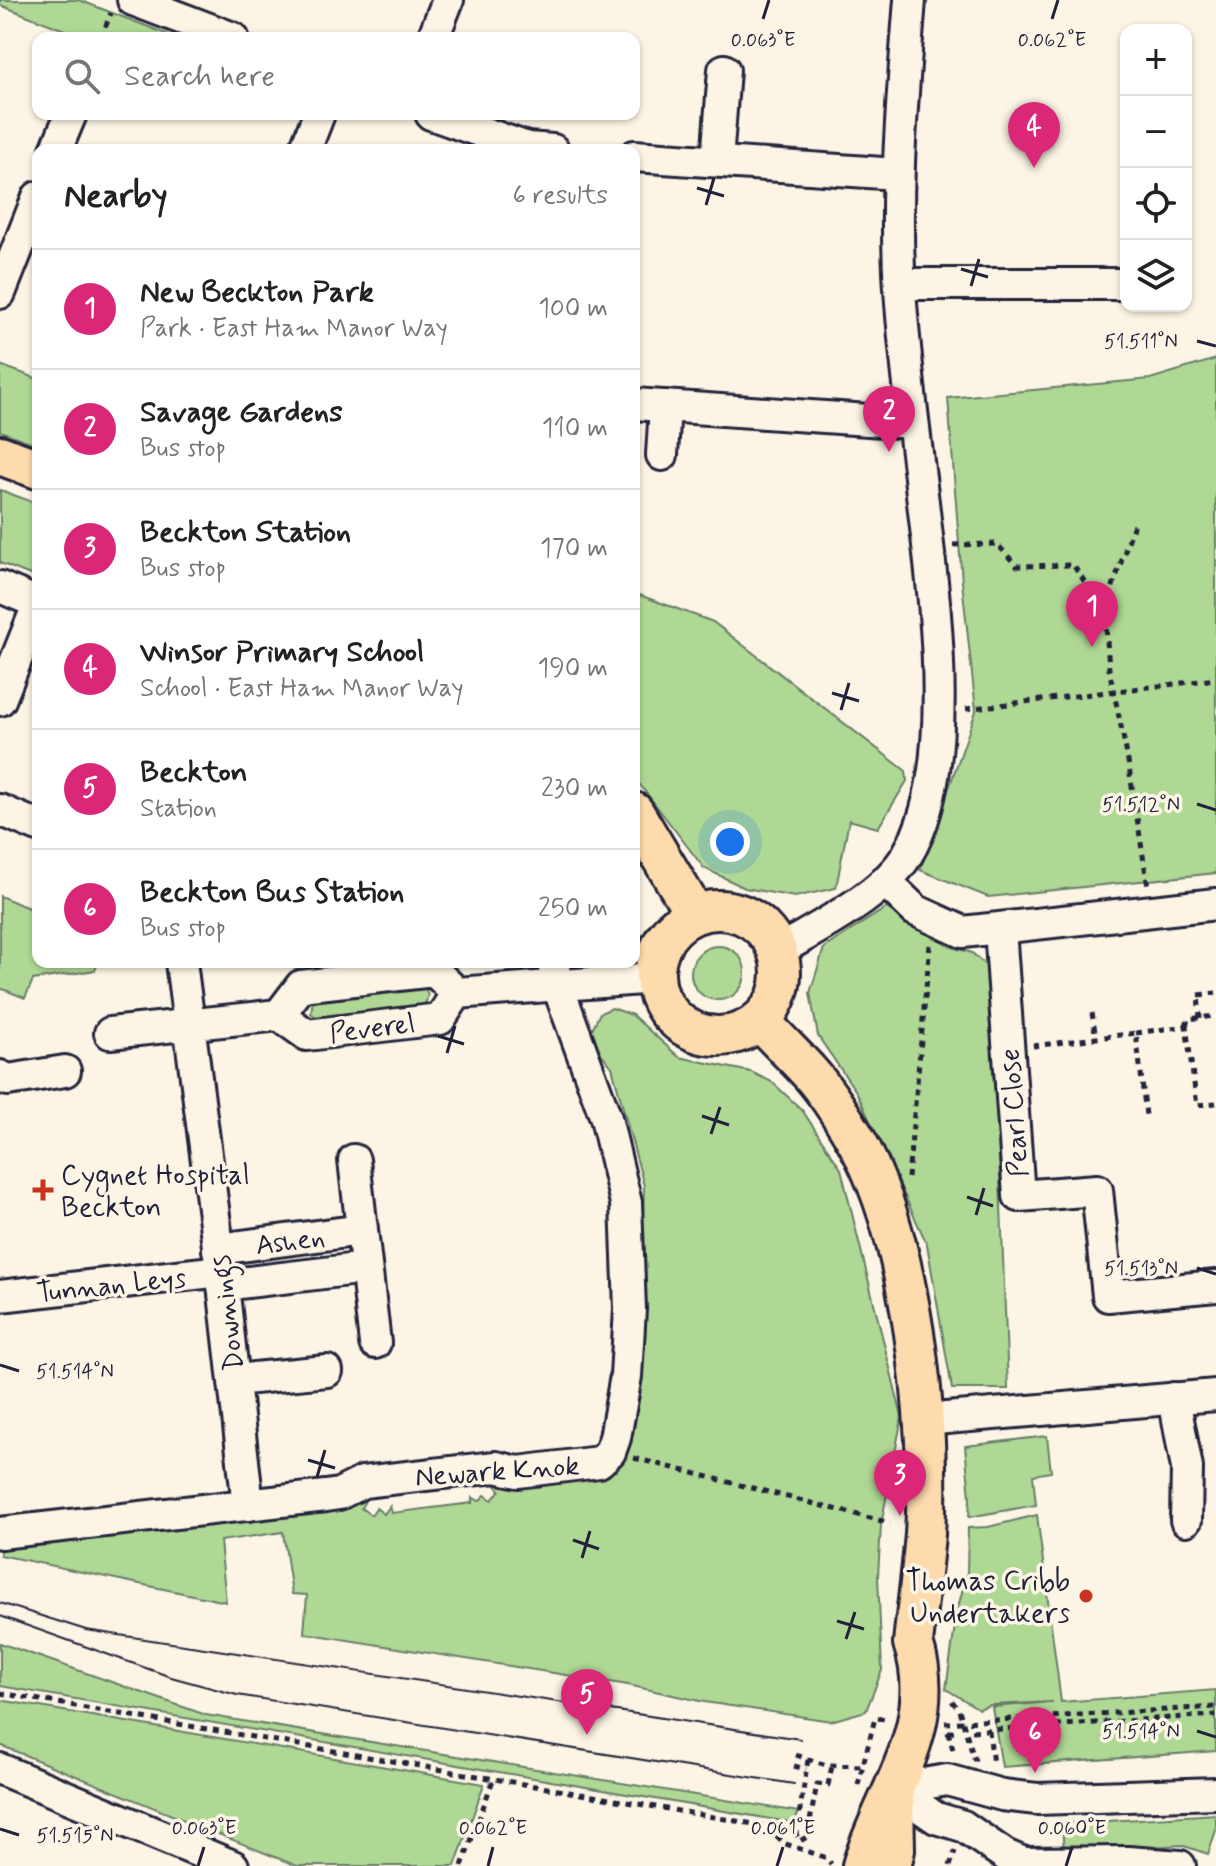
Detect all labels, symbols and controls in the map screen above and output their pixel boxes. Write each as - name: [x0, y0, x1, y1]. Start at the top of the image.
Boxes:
- map controls: [1120, 24, 1192, 312]
- button: +: [1120, 24, 1192, 96]
- text: 0.063°E: [731, 27, 795, 54]
- text: 0.062°E: [1018, 27, 1086, 54]
- search box: [32, 32, 640, 120]
- icon: search: [60, 54, 104, 98]
- text: Search here: [124, 57, 275, 96]
- button: −: [1120, 96, 1192, 168]
- pin: 4: [1008, 102, 1060, 168]
- button: locate: [1120, 168, 1192, 240]
- text: Nearby: [64, 174, 168, 219]
- text: 6 results: [513, 179, 608, 213]
- button: layers: [1120, 240, 1192, 312]
- text: New Beckton Park: [140, 273, 374, 312]
- text: 1: [84, 292, 96, 326]
- text: 100 m: [538, 292, 608, 326]
- text: Park · East Ham Manor Way: [140, 312, 448, 346]
- text: 51.511°N: [1104, 329, 1178, 356]
- pin: 2: [863, 386, 915, 452]
- text: Savage Gardens: [140, 393, 343, 432]
- text: 2: [84, 412, 96, 446]
- text: 110 m: [542, 412, 608, 446]
- text: Bus stop: [140, 432, 226, 466]
- text: Beckton Station: [140, 513, 351, 552]
- text: 3: [84, 532, 96, 566]
- text: 170 m: [540, 532, 608, 566]
- text: Bus stop: [140, 552, 226, 586]
- pin: 1: [1066, 581, 1118, 647]
- text: Winsor Primary School: [140, 633, 424, 672]
- text: 4: [82, 652, 98, 686]
- text: 190 m: [538, 652, 608, 686]
- text: School · East Ham Manor Way: [140, 672, 464, 706]
- text: Beckton: [140, 753, 248, 792]
- text: 5: [82, 772, 98, 806]
- text: 230 m: [541, 772, 608, 806]
- text: Station: [140, 792, 217, 826]
- text: 51.512°N: [1102, 792, 1180, 819]
- your location: [710, 822, 750, 862]
- text: Beckton Bus Station: [140, 873, 404, 912]
- text: 6: [83, 892, 97, 926]
- text: 250 m: [538, 892, 608, 926]
- text: Bus stop: [140, 912, 226, 946]
- street label: Peverel: [327, 1006, 417, 1053]
- street label: Pearl Close: [993, 1047, 1038, 1178]
- place label: Cygnet Hospital Beckton: [61, 1158, 250, 1227]
- marker: Cygnet Hospital Beckton: [32, 1179, 54, 1201]
- street label: Ashen: [254, 1220, 327, 1265]
- street label: Downings: [203, 1252, 257, 1373]
- text: 51.513°N: [1104, 1256, 1178, 1283]
- street label: Tunnan Leys: [35, 1260, 188, 1313]
- text: 51.514°N: [36, 1359, 114, 1386]
- street label: Newark Knok: [414, 1448, 581, 1497]
- pin: 3: [874, 1450, 926, 1516]
- place label: Thomas Cribb Undertakers: [906, 1564, 1070, 1633]
- marker: Thomas Cribb Undertakers: [1077, 1587, 1095, 1605]
- pin: 5: [561, 1669, 613, 1735]
- pin: 6: [1009, 1707, 1061, 1773]
- text: 51.514°N: [1102, 1719, 1180, 1746]
- text: 0.063°E: [172, 1815, 236, 1842]
- text: 0.062°E: [459, 1815, 527, 1842]
- text: 0.061°E: [751, 1815, 815, 1842]
- text: 0.060°E: [1038, 1815, 1106, 1842]
- text: 51.515°N: [36, 1823, 114, 1850]

